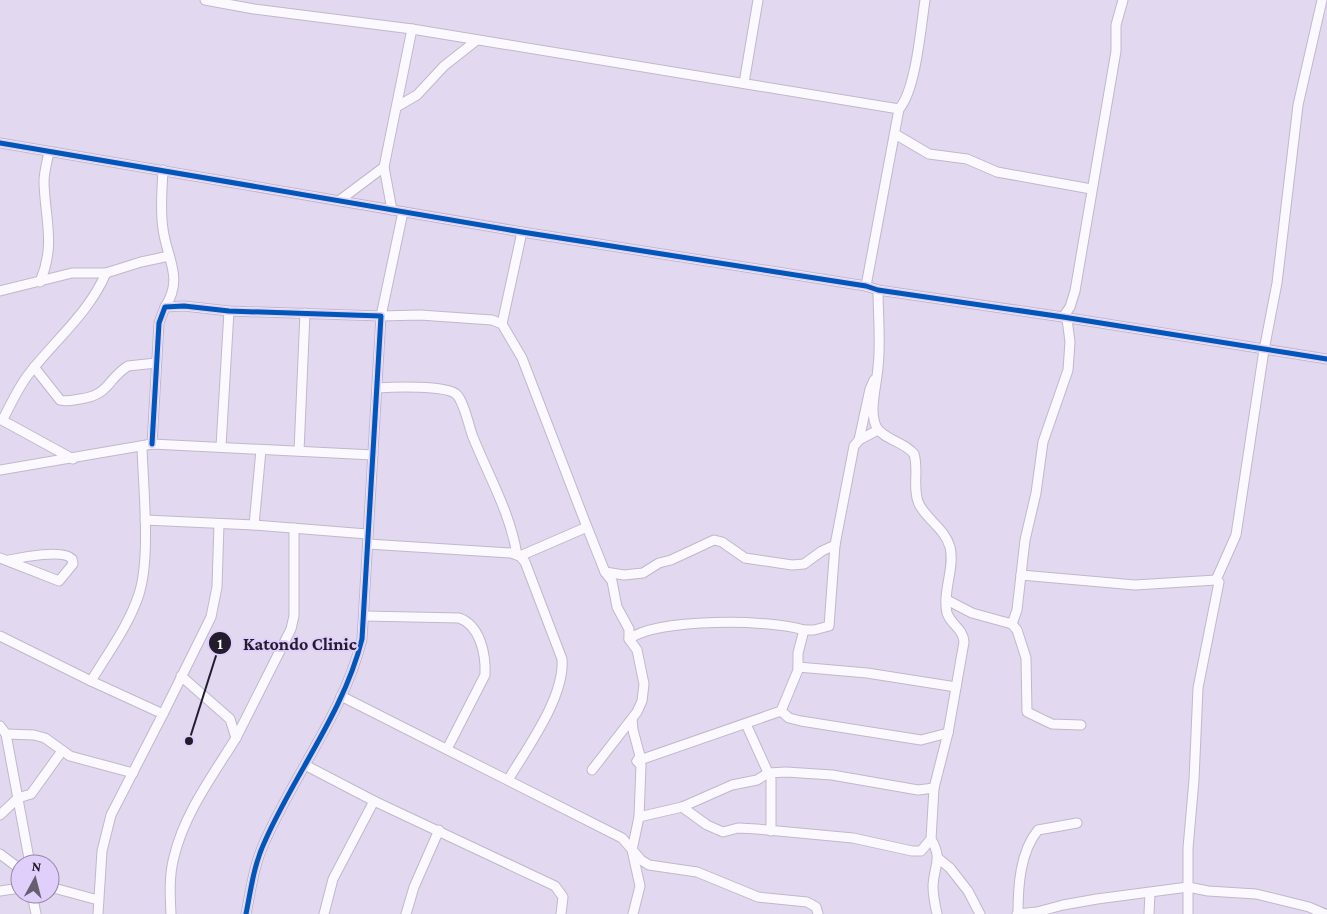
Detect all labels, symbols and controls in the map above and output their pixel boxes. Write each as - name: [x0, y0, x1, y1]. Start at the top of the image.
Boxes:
- callout: Katondo Clinic: [208, 627, 367, 660]
- text: Katondo Clinic: [243, 634, 357, 654]
- text: 1: [217, 636, 223, 652]
- north arrow: [10, 854, 60, 904]
- text: N: [31, 858, 43, 875]

